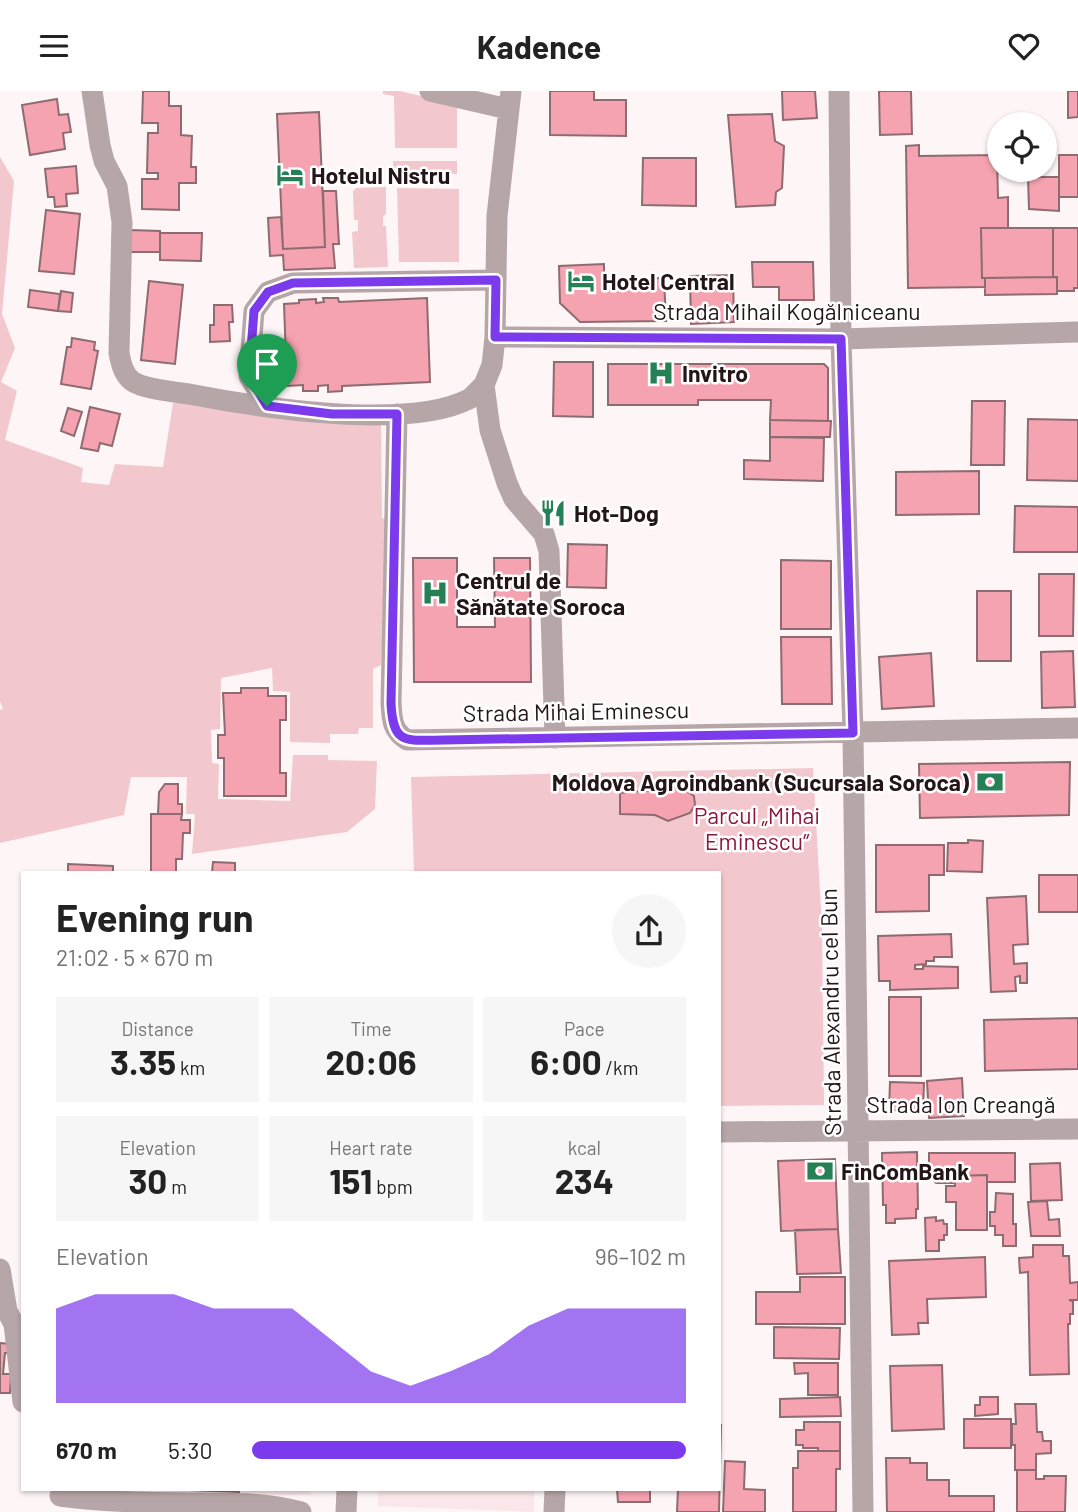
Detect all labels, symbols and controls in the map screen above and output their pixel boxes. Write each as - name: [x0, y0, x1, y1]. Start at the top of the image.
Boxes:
- icon: menu: [35, 27, 73, 65]
- text: Kadence: [477, 27, 601, 65]
- icon: heart: [1005, 27, 1043, 65]
- map controls: [987, 112, 1057, 182]
- button: locate: [987, 112, 1057, 182]
- hotel icon: Hotelul Nistru: [275, 160, 305, 190]
- place label: Hotelul Nistru: [311, 161, 450, 189]
- hotel icon: Hotel Central: [566, 266, 596, 296]
- place label: Hotel Central: [602, 267, 735, 295]
- street label: Strada Mihail Kogălniceanu: [653, 297, 921, 325]
- pin: [237, 334, 297, 406]
- icon: arrive: [248, 345, 286, 383]
- hospital icon: Invitro: [646, 358, 676, 388]
- place label: Invitro: [682, 359, 748, 387]
- restaurant icon: Hot-Dog: [538, 498, 568, 528]
- place label: Hot-Dog: [574, 499, 659, 527]
- place label: Centrul de Sănătate Soroca: [456, 566, 625, 620]
- hospital icon: Centrul de Sănătate Soroca: [420, 578, 450, 608]
- street label: Strada Mihai Eminescu: [463, 695, 689, 727]
- bank icon: Moldova Agroindbank (Sucursala Soroca): [975, 767, 1005, 797]
- place label: Moldova Agroindbank (Sucursala Soroca): [552, 768, 969, 796]
- park label: Parcul „Mihai Eminescu”: [694, 801, 820, 855]
- street label: Strada Alexandru cel Bun: [814, 888, 846, 1136]
- text: Evening run: [56, 894, 254, 940]
- button: share: [612, 894, 686, 968]
- text: 21:02 · 5 × 670 m: [56, 943, 213, 971]
- text: Distance: [121, 1017, 194, 1040]
- text: Time: [350, 1017, 392, 1040]
- text: Pace: [564, 1017, 605, 1040]
- text: 3.35: [110, 1040, 176, 1082]
- text: 20:06: [325, 1040, 417, 1082]
- text: 6:00: [530, 1040, 602, 1082]
- text: km: [176, 1056, 205, 1079]
- text: /km: [602, 1056, 638, 1079]
- street label: Strada Ion Creangă: [867, 1090, 1055, 1118]
- text: Elevation: [119, 1136, 196, 1159]
- text: Heart rate: [329, 1136, 413, 1159]
- text: kcal: [568, 1136, 601, 1159]
- bank icon: FinComBank: [805, 1156, 835, 1186]
- place label: FinComBank: [841, 1157, 969, 1185]
- text: 30: [128, 1159, 167, 1201]
- text: 151: [329, 1159, 372, 1201]
- text: 234: [555, 1159, 614, 1201]
- text: m: [167, 1175, 187, 1198]
- text: bpm: [372, 1175, 413, 1198]
- text: Elevation: [56, 1242, 149, 1270]
- text: 96–102 m: [595, 1242, 686, 1270]
- text: 670 m: [56, 1436, 117, 1464]
- text: 5:30: [168, 1436, 212, 1464]

